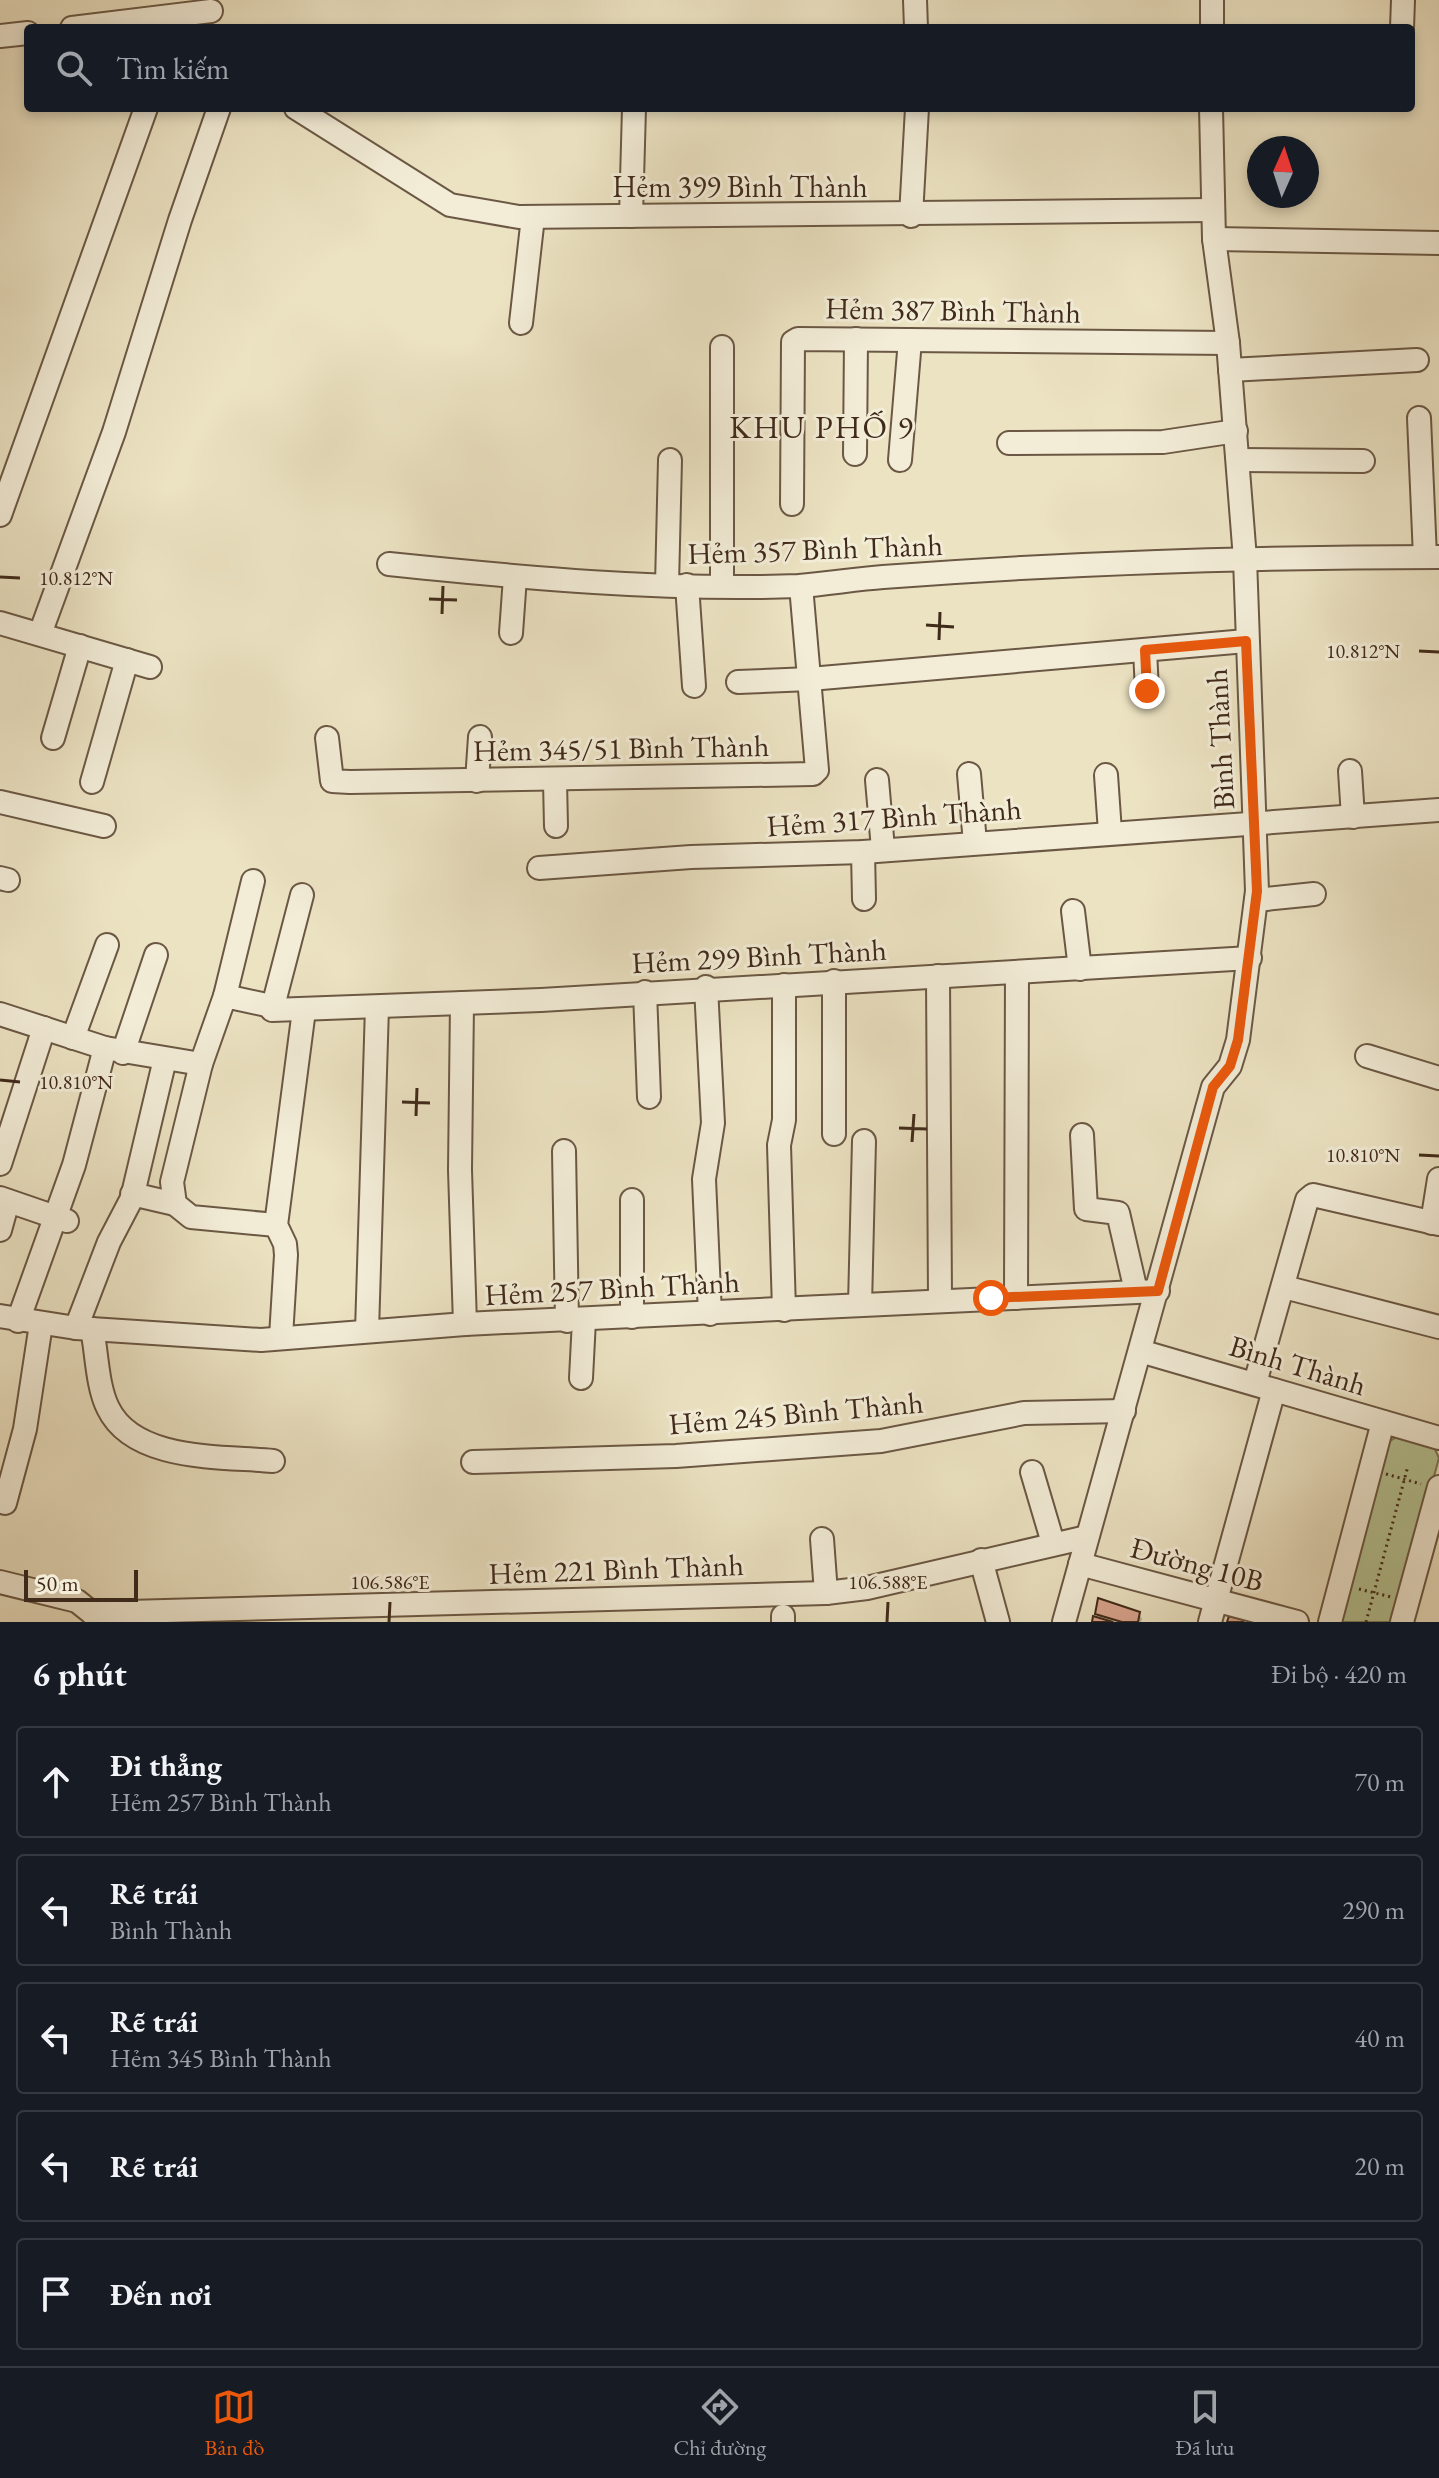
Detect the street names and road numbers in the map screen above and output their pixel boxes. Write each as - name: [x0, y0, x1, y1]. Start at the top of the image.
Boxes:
- street label: Hẻm 399 Bình Thành: [612, 167, 868, 206]
- street label: Hẻm 387 Bình Thành: [825, 288, 1081, 332]
- street label: Hẻm 357 Bình Thành: [687, 525, 943, 573]
- street label: Bình Thành: [1197, 668, 1243, 810]
- street label: Hẻm 345/51 Bình Thành: [472, 726, 770, 770]
- street label: Hẻm 317 Bình Thành: [765, 789, 1023, 845]
- street label: Hẻm 299 Bình Thành: [630, 930, 888, 982]
- street label: Hẻm 257 Bình Thành: [483, 1262, 741, 1314]
- street label: Bình Thành: [1225, 1326, 1371, 1404]
- street label: Hẻm 245 Bình Thành: [667, 1382, 925, 1444]
- street label: Đường 10B: [1126, 1528, 1268, 1600]
- street label: Hẻm 221 Bình Thành: [488, 1545, 744, 1593]

